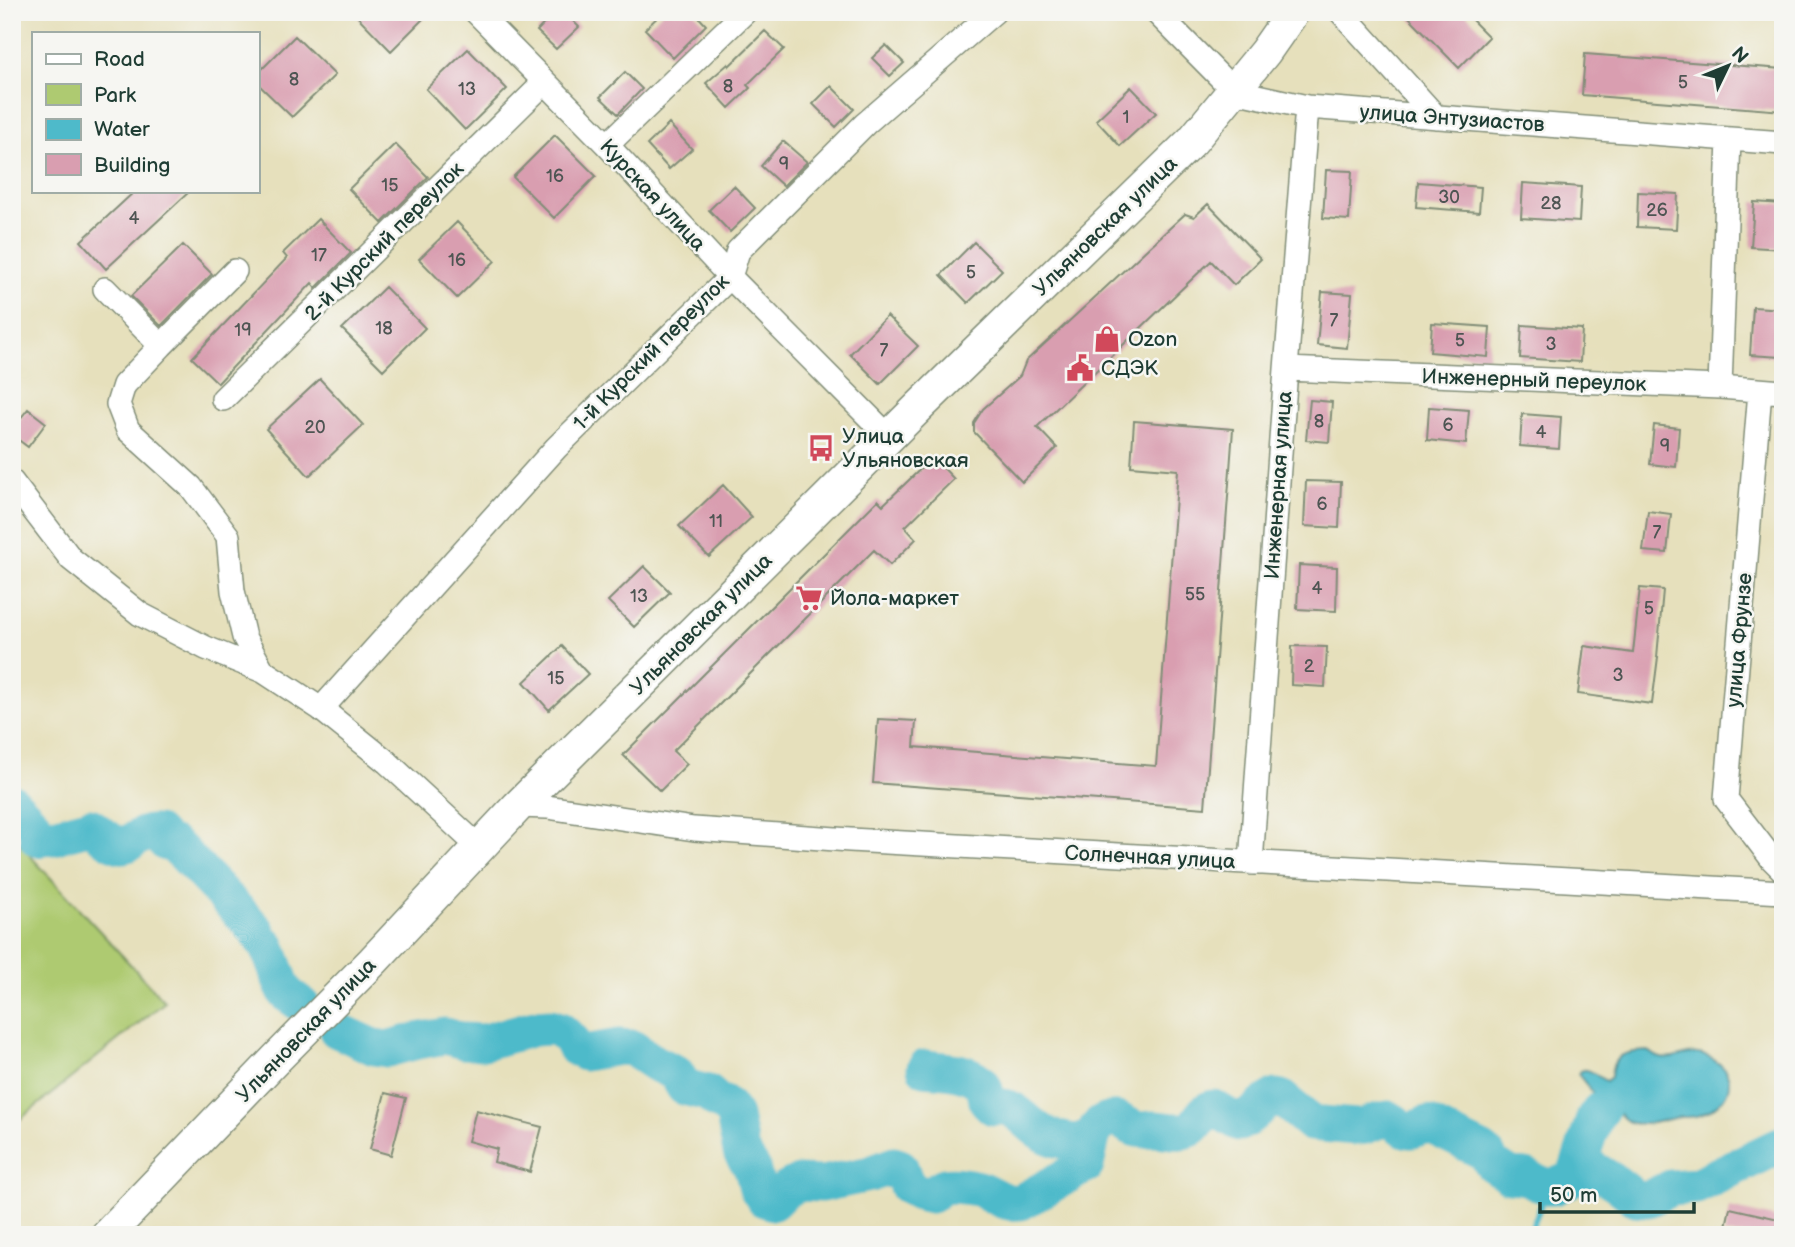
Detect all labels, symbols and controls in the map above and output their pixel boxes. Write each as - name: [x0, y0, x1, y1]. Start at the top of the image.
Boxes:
- legend: [32, 32, 259, 192]
- north arrow: [1694, 32, 1764, 102]
- text: N: [1726, 42, 1753, 68]
- text: Road: [94, 47, 145, 72]
- house number: 8: [289, 69, 299, 90]
- house number: 5: [1678, 72, 1688, 93]
- house number: 8: [723, 76, 733, 97]
- house number: 13: [458, 79, 476, 100]
- text: Park: [94, 83, 137, 108]
- street label: улица Энтузиастов: [1359, 100, 1545, 137]
- house number: 1: [1123, 107, 1129, 128]
- text: Water: [94, 117, 150, 142]
- street label: Курская улица: [594, 134, 711, 257]
- street label: Ульяновская улица: [1028, 151, 1183, 302]
- text: Building: [94, 153, 170, 178]
- house number: 9: [779, 154, 789, 175]
- street label: 2-й Курский переулок: [300, 157, 469, 326]
- house number: 16: [546, 166, 564, 187]
- house number: 15: [381, 175, 399, 196]
- house number: 30: [1438, 187, 1460, 208]
- house number: 28: [1540, 193, 1562, 214]
- house number: 26: [1646, 200, 1668, 221]
- house number: 4: [129, 208, 140, 229]
- house number: 17: [311, 245, 327, 266]
- house number: 16: [448, 250, 466, 271]
- house number: 5: [966, 262, 976, 283]
- street label: 1-й Курский переулок: [568, 269, 735, 436]
- house number: 7: [1330, 310, 1339, 331]
- house number: 18: [375, 318, 393, 339]
- house number: 19: [234, 320, 252, 341]
- shop icon: Ozon: [1092, 324, 1122, 354]
- place label: Ozon: [1128, 327, 1177, 352]
- house number: 5: [1455, 330, 1465, 351]
- house number: 3: [1545, 334, 1557, 355]
- house number: 7: [880, 340, 889, 361]
- public building icon: СДЭК: [1065, 353, 1095, 383]
- place label: СДЭК: [1101, 356, 1158, 381]
- street label: Инженерный переулок: [1421, 364, 1647, 397]
- street label: Инженерная улица: [1259, 389, 1298, 580]
- house number: 8: [1314, 411, 1324, 432]
- house number: 6: [1443, 415, 1454, 436]
- house number: 20: [304, 417, 326, 438]
- house number: 4: [1536, 422, 1547, 443]
- place label: Улица Ульяновская: [842, 424, 969, 473]
- bus stop icon: Улица Ульяновская: [806, 433, 836, 463]
- house number: 9: [1660, 436, 1670, 457]
- house number: 6: [1317, 494, 1328, 515]
- house number: 11: [709, 511, 723, 532]
- house number: 7: [1653, 522, 1662, 543]
- street label: Ульяновская улица: [625, 548, 778, 701]
- street label: улица Фрунзе: [1721, 571, 1758, 709]
- house number: 4: [1312, 578, 1323, 599]
- supermarket icon: Йола-маркет: [794, 583, 824, 613]
- house number: 55: [1185, 584, 1205, 605]
- house number: 13: [630, 586, 648, 607]
- place label: Йола-маркет: [830, 586, 959, 611]
- house number: 5: [1644, 598, 1654, 619]
- house number: 2: [1304, 656, 1315, 677]
- house number: 3: [1612, 665, 1624, 686]
- house number: 15: [547, 668, 565, 689]
- street label: Солнечная улица: [1064, 841, 1237, 874]
- street label: Ульяновская улица: [231, 953, 382, 1108]
- scale bar: [1540, 1170, 1694, 1214]
- text: 50 m: [1550, 1183, 1597, 1208]

